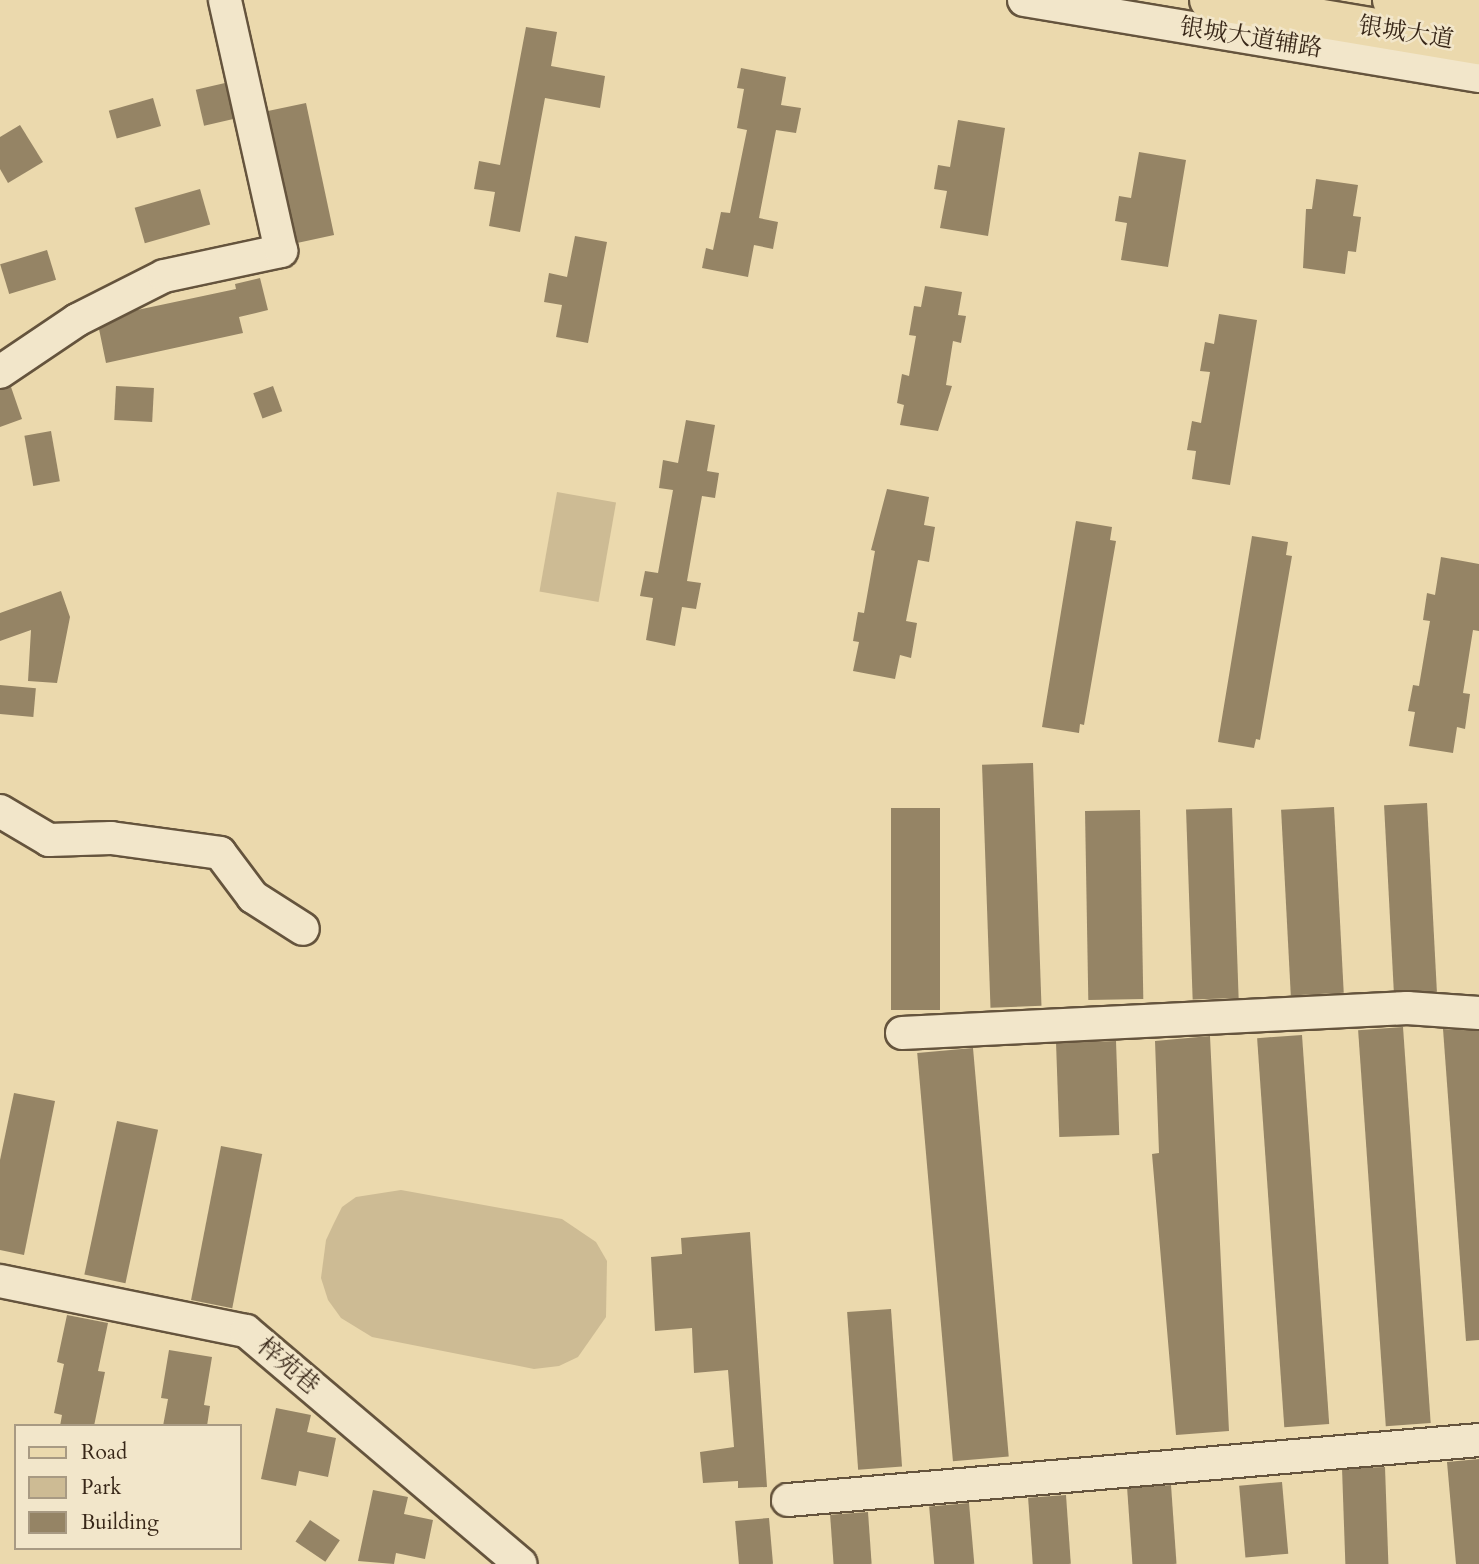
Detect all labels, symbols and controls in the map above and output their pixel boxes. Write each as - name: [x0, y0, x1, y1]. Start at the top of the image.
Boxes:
- street label: 银城大道: [1356, 11, 1456, 55]
- street label: 银城大道辅路: [1178, 13, 1324, 63]
- street label: 梓苑巷: [251, 1332, 325, 1400]
- legend: [14, 1424, 242, 1550]
- text: Road: [81, 1438, 127, 1467]
- text: Park: [81, 1473, 121, 1502]
- text: Building: [81, 1508, 159, 1537]

